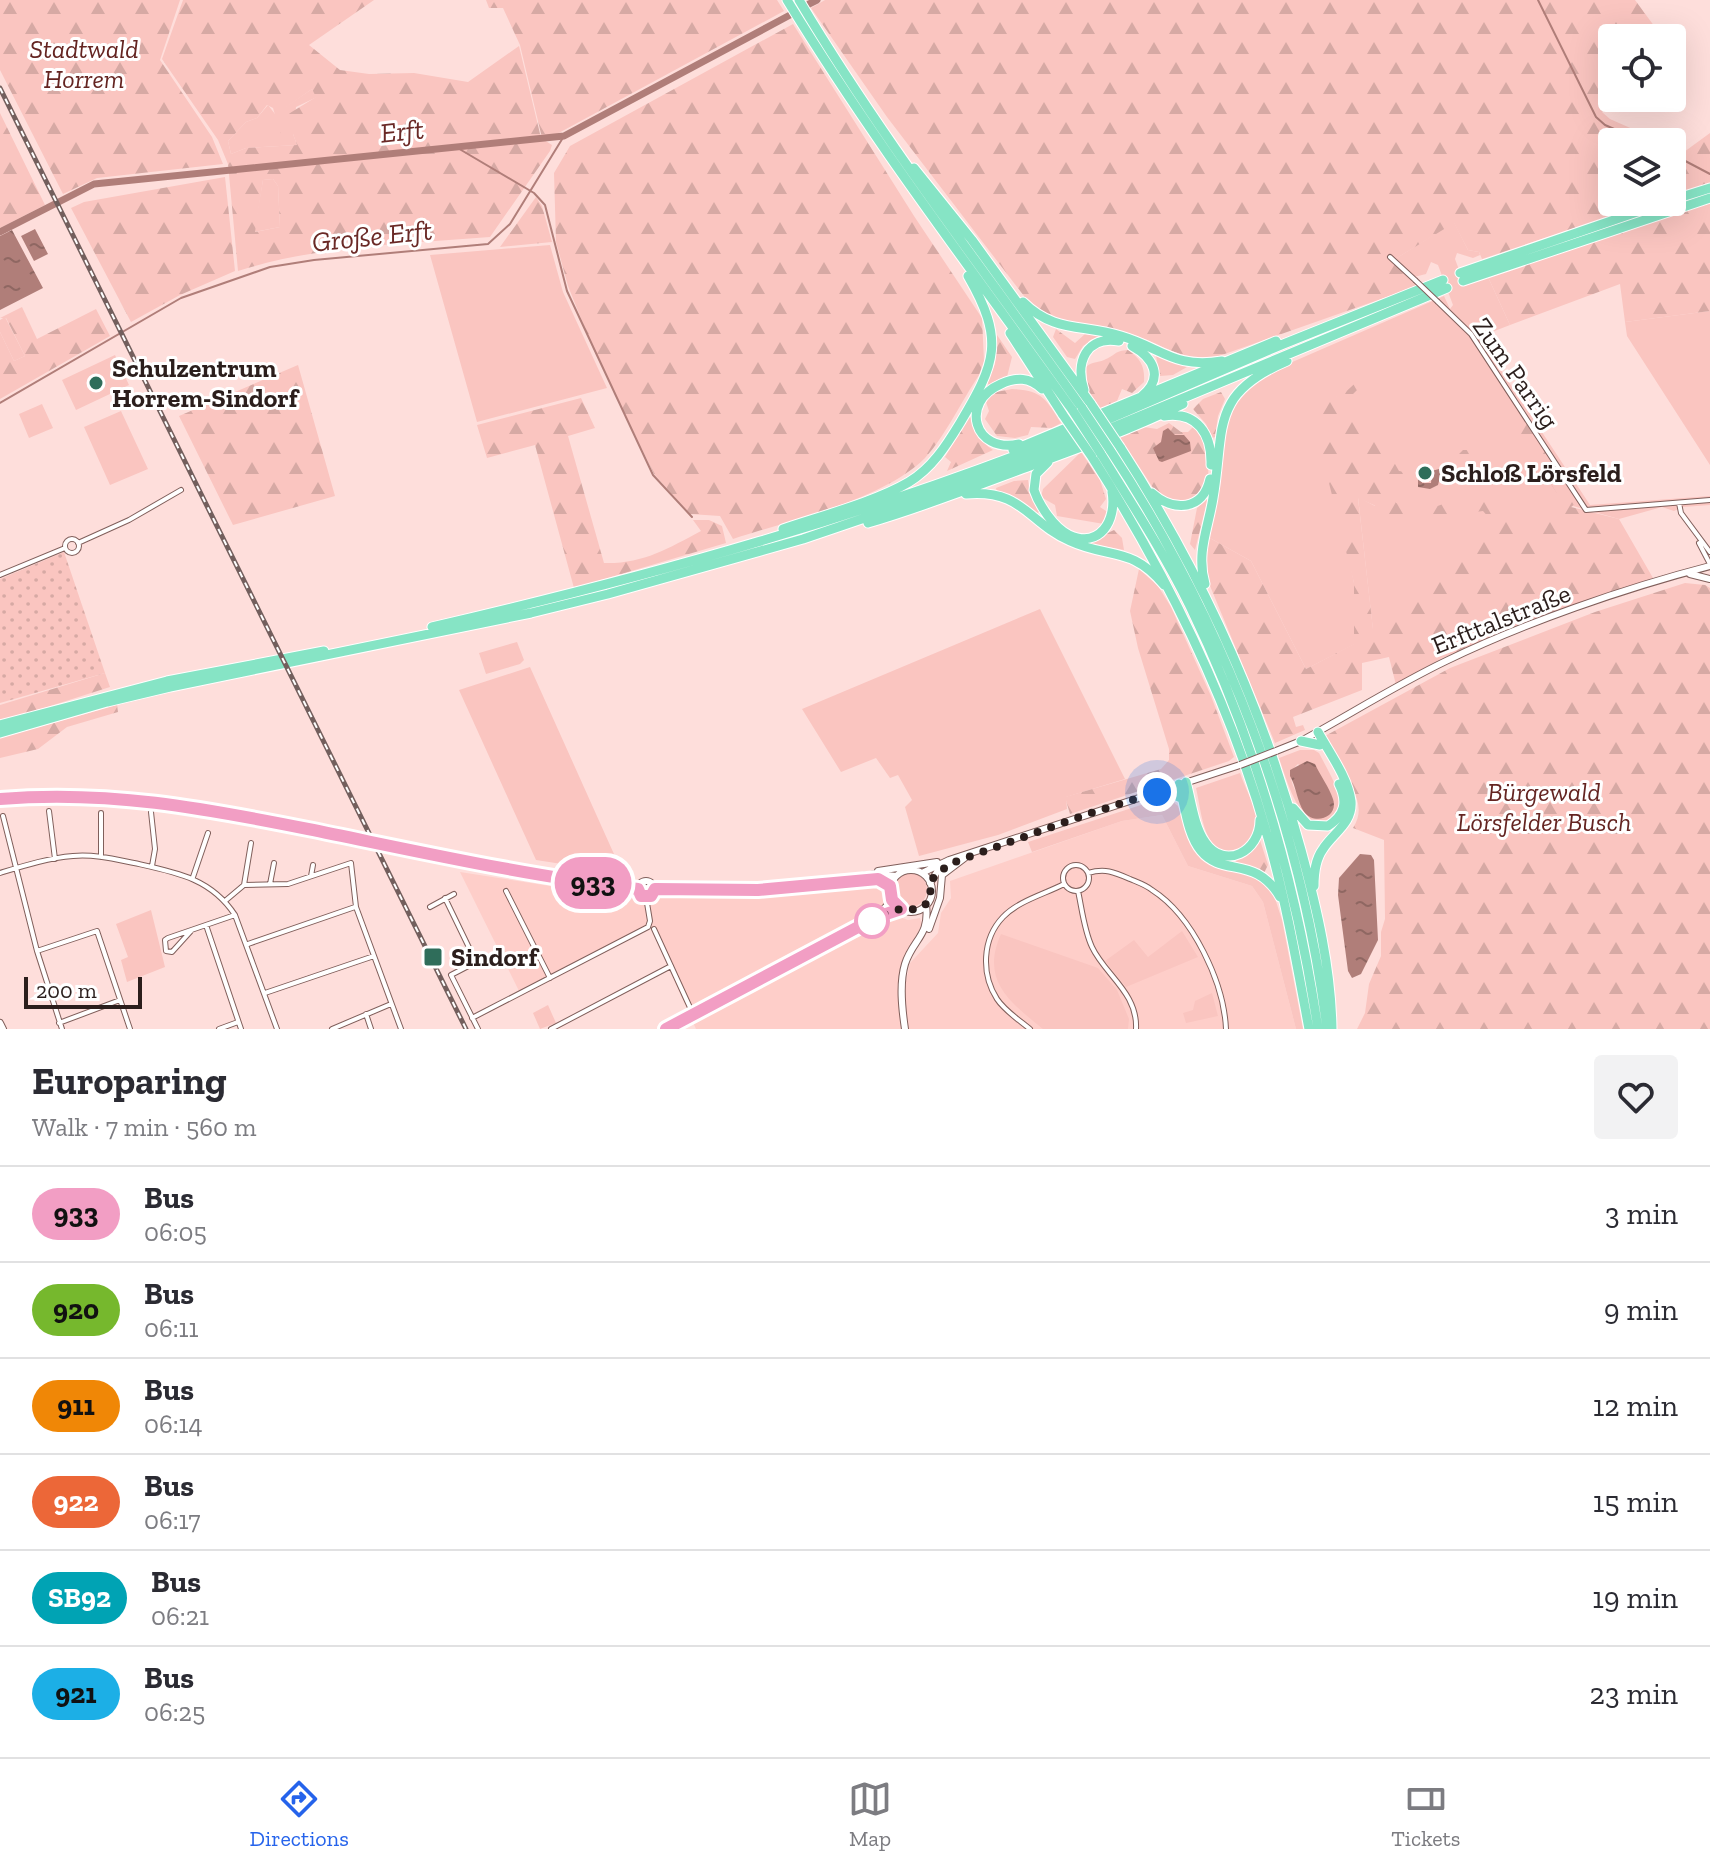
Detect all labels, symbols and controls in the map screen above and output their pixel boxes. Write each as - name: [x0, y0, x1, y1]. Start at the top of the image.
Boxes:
- map controls: [1598, 24, 1686, 216]
- button: locate: [1598, 24, 1686, 112]
- park label: Stadtwald Horrem: [30, 33, 138, 95]
- water label: Erft: [378, 112, 426, 150]
- button: layers: [1598, 128, 1686, 216]
- water label: Große Erft: [310, 213, 434, 259]
- street label: Zum Parrig: [1466, 311, 1566, 435]
- place label: Schulzentrum Horrem-Sindorf: [112, 352, 301, 414]
- marker: Schulzentrum Horrem-Sindorf: [87, 374, 105, 392]
- place label: Schloß Lörsfeld: [1441, 457, 1622, 489]
- marker: Schloß Lörsfeld: [1416, 464, 1434, 482]
- street label: Erfttalstraße: [1427, 577, 1575, 661]
- your location: [1137, 772, 1177, 812]
- park label: Bürgewald Lörsfelder Busch: [1457, 776, 1631, 838]
- line badge: 933: [547, 857, 639, 909]
- text: 933: [571, 866, 615, 899]
- unlabelled marker: [855, 904, 889, 938]
- place label: Sindorf: [451, 941, 541, 973]
- marker: Sindorf: [422, 946, 444, 968]
- scale bar: [24, 973, 142, 1009]
- text: 200 m: [36, 977, 97, 1004]
- button: heart: [1594, 1055, 1678, 1139]
- text: Europaring: [32, 1058, 227, 1104]
- text: Walk · 7 min · 560 m: [32, 1111, 256, 1143]
- text: Bus: [144, 1180, 194, 1216]
- text: 3 min: [1605, 1196, 1678, 1232]
- text: 933: [54, 1197, 98, 1230]
- text: 06:05: [144, 1216, 207, 1248]
- text: Bus: [144, 1276, 194, 1312]
- text: 9 min: [1604, 1292, 1678, 1328]
- text: 920: [53, 1293, 99, 1326]
- text: 06:11: [144, 1312, 199, 1344]
- text: Bus: [144, 1372, 194, 1408]
- text: 12 min: [1593, 1388, 1678, 1424]
- text: 911: [57, 1389, 95, 1422]
- text: 06:14: [144, 1408, 203, 1440]
- text: Bus: [144, 1468, 194, 1504]
- text: 15 min: [1593, 1484, 1678, 1520]
- text: 922: [53, 1485, 99, 1518]
- text: 06:17: [144, 1504, 200, 1536]
- text: Bus: [151, 1564, 201, 1600]
- text: 19 min: [1592, 1580, 1678, 1616]
- text: SB92: [48, 1581, 111, 1614]
- text: 06:21: [151, 1600, 209, 1632]
- text: Bus: [144, 1660, 194, 1696]
- text: 23 min: [1590, 1676, 1678, 1712]
- text: 921: [55, 1677, 97, 1710]
- text: 06:25: [144, 1696, 205, 1728]
- tab: Directions: [250, 1777, 349, 1852]
- tab: Map: [848, 1777, 892, 1852]
- tab: Tickets: [1391, 1777, 1460, 1852]

